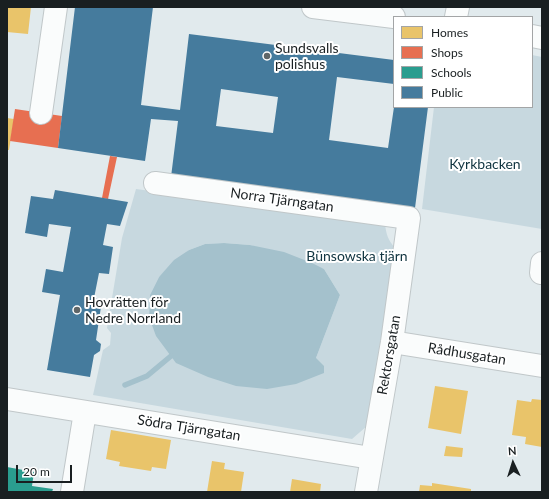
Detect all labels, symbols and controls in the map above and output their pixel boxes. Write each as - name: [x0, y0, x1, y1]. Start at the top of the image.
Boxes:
- legend: [393, 16, 533, 108]
- text: Homes: [431, 25, 468, 40]
- place label: Sundsvalls polishus: [275, 40, 339, 72]
- text: Shops: [431, 45, 463, 60]
- marker: Sundsvalls polishus: [262, 51, 272, 61]
- text: Schools: [431, 65, 472, 80]
- text: Public: [431, 85, 463, 100]
- park label: Kyrkbacken: [449, 156, 521, 172]
- street label: Norra Tjärngatan: [229, 184, 335, 216]
- park label: Bünsowska tjärn: [306, 248, 408, 264]
- place label: Hovrätten för Nedre Norrland: [85, 294, 181, 326]
- marker: Hovrätten för Nedre Norrland: [72, 305, 82, 315]
- street label: Rektorsgatan: [374, 314, 404, 396]
- street label: Rådhusgatan: [427, 340, 507, 368]
- street label: Södra Tjärngatan: [136, 412, 242, 444]
- north arrow: [493, 443, 533, 483]
- text: N: [507, 444, 517, 457]
- scale bar: [18, 457, 74, 483]
- text: 20 m: [23, 464, 50, 479]

